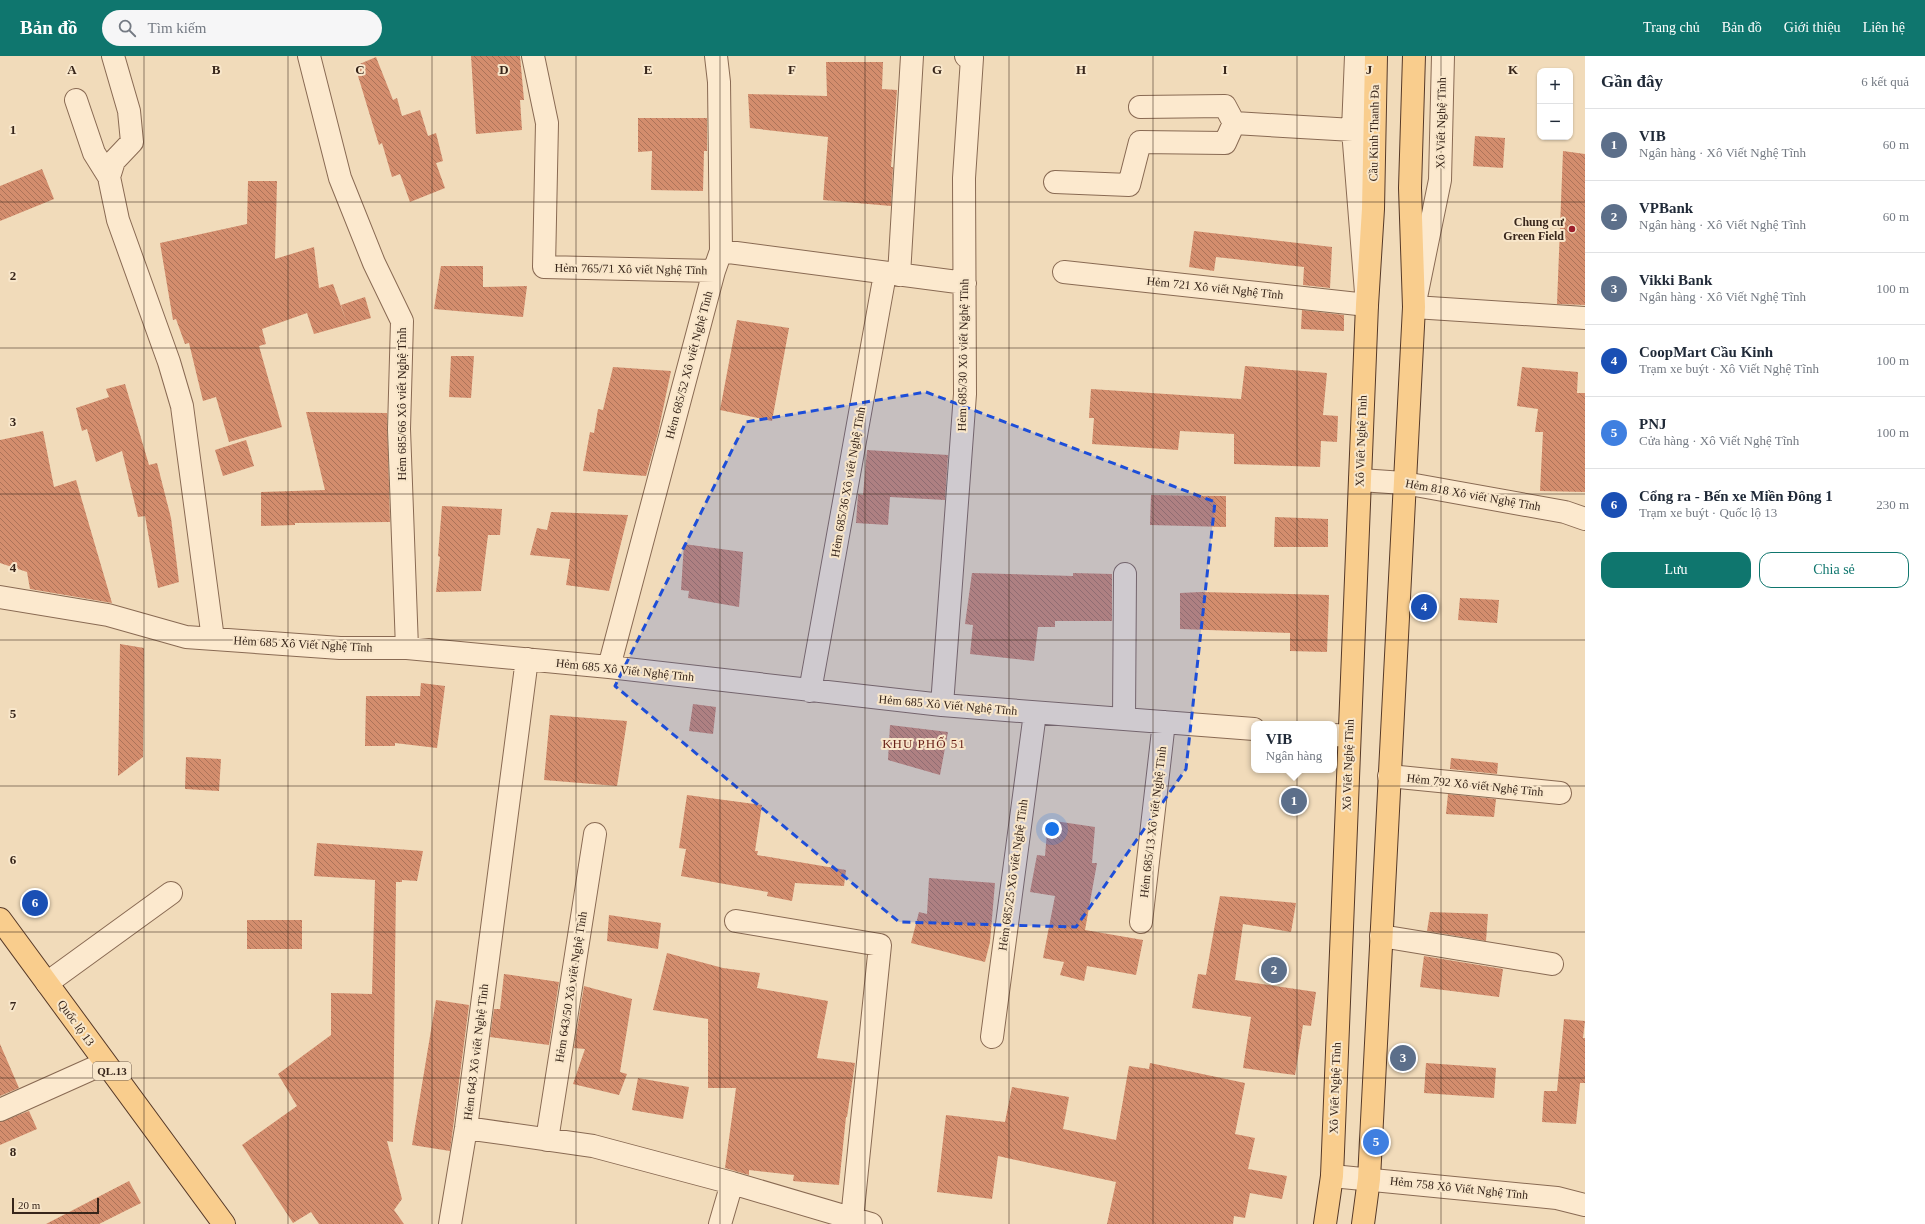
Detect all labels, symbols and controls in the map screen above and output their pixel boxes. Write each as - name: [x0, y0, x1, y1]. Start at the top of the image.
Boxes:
- search box: [102, 10, 382, 46]
- text: Bản đồ: [20, 17, 78, 38]
- icon: search: [116, 17, 138, 39]
- text: Tìm kiếm: [148, 20, 206, 36]
- text: Trang chủ: [1643, 20, 1700, 35]
- text: Bản đồ: [1722, 20, 1762, 35]
- text: Giới thiệu: [1784, 20, 1841, 35]
- text: Liên hệ: [1863, 20, 1905, 35]
- text: A: [67, 62, 77, 77]
- text: B: [212, 62, 221, 77]
- text: C: [355, 62, 365, 77]
- text: D: [499, 62, 509, 77]
- text: E: [644, 62, 652, 77]
- text: F: [788, 62, 796, 77]
- text: G: [932, 62, 942, 77]
- text: H: [1076, 62, 1086, 77]
- text: I: [1222, 62, 1228, 77]
- text: J: [1366, 62, 1373, 77]
- text: K: [1508, 62, 1519, 77]
- map controls: [1537, 68, 1573, 140]
- button: +: [1537, 68, 1573, 104]
- text: Gần đây: [1601, 72, 1663, 91]
- text: 6 kết quả: [1861, 74, 1909, 89]
- street label: Xô Viết Nghệ Tĩnh: [1433, 77, 1449, 169]
- street label: Cầu Kinh Thanh Đa: [1366, 84, 1382, 181]
- button: −: [1537, 104, 1573, 140]
- text: 1: [10, 122, 16, 137]
- text: VIB: [1639, 128, 1666, 144]
- text: 1: [1611, 137, 1617, 152]
- text: 60 m: [1883, 137, 1909, 152]
- text: Ngân hàng · Xô Viết Nghệ Tĩnh: [1639, 145, 1806, 160]
- text: VPBank: [1639, 200, 1693, 216]
- text: 2: [1611, 209, 1617, 224]
- text: 60 m: [1883, 209, 1909, 224]
- place label: Chung cư Green Field: [1503, 215, 1565, 243]
- text: Ngân hàng · Xô Viết Nghệ Tĩnh: [1639, 217, 1806, 232]
- marker: Chung cư Green Field: [1567, 224, 1577, 234]
- street label: Hẻm 765/71 Xô viết Nghệ Tĩnh: [555, 261, 707, 277]
- text: 2: [10, 268, 16, 283]
- text: Vikki Bank: [1639, 272, 1712, 288]
- street label: Hẻm 721 Xô viết Nghệ Tĩnh: [1146, 274, 1284, 302]
- street label: Hẻm 685/30 Xô viết Nghệ Tĩnh: [955, 279, 971, 431]
- text: 3: [1611, 281, 1617, 296]
- text: 100 m: [1876, 281, 1909, 296]
- street label: Hẻm 685/52 Xô viết Nghệ Tĩnh: [662, 289, 716, 441]
- text: Ngân hàng · Xô Viết Nghệ Tĩnh: [1639, 289, 1806, 304]
- street label: Hẻm 685/66 Xô viết Nghệ Tĩnh: [395, 328, 409, 480]
- text: CoopMart Cầu Kinh: [1639, 344, 1773, 360]
- text: 4: [1611, 353, 1617, 368]
- text: 100 m: [1876, 353, 1909, 368]
- text: Trạm xe buýt · Xô Viết Nghệ Tĩnh: [1639, 361, 1819, 376]
- street label: Xô Viết Nghệ Tĩnh: [1352, 395, 1370, 487]
- street label: Hẻm 685/36 Xô viết Nghệ Tĩnh: [828, 406, 868, 558]
- text: 3: [10, 414, 17, 429]
- text: PNJ: [1639, 416, 1667, 432]
- text: 5: [1611, 425, 1617, 440]
- text: 100 m: [1876, 425, 1909, 440]
- text: Cửa hàng · Xô Viết Nghệ Tĩnh: [1639, 433, 1799, 448]
- street label: Hẻm 818 Xô viết Nghệ Tĩnh: [1404, 476, 1542, 514]
- text: Cổng ra - Bến xe Miền Đông 1: [1639, 488, 1833, 504]
- text: 6: [1611, 497, 1617, 512]
- text: 230 m: [1876, 497, 1909, 512]
- text: Trạm xe buýt · Quốc lộ 13: [1639, 505, 1777, 520]
- button: Lưu: [1601, 552, 1751, 588]
- button: Chia sẻ: [1759, 552, 1909, 588]
- text: 4: [10, 560, 17, 575]
- pin: 4: [1411, 592, 1437, 622]
- street label: Hẻm 685 Xô Viết Nghệ Tĩnh: [233, 633, 373, 655]
- street label: Hẻm 685 Xô Viết Nghệ Tĩnh: [555, 656, 695, 684]
- street label: Hẻm 685 Xô Viết Nghệ Tĩnh: [878, 692, 1018, 718]
- text: 5: [10, 706, 17, 721]
- street label: Xô Viết Nghệ Tĩnh: [1339, 719, 1357, 811]
- popup: [1251, 721, 1337, 773]
- text: VIB: [1266, 731, 1292, 747]
- district label: KHU PHỐ 51: [882, 736, 966, 751]
- street label: Hẻm 685/13 Xô viết Nghệ Tĩnh: [1137, 745, 1169, 899]
- text: Ngân hàng: [1266, 748, 1322, 763]
- street label: Hẻm 792 Xô viết Nghệ Tĩnh: [1406, 771, 1544, 799]
- pin: 1: [1281, 786, 1307, 816]
- street label: Hẻm 685/25 Xô viết Nghệ Tĩnh: [995, 798, 1031, 952]
- your location: [1042, 819, 1062, 839]
- text: 6: [10, 852, 17, 867]
- pin: 6: [22, 888, 48, 918]
- street label: Hẻm 643/50 Xô viết Nghệ Tĩnh: [552, 910, 590, 1064]
- pin: 2: [1261, 955, 1287, 985]
- street label: Hẻm 643 Xô viết Nghệ Tĩnh: [461, 983, 491, 1121]
- street label: Quốc lộ 13: [55, 997, 97, 1049]
- text: 7: [10, 998, 17, 1013]
- street label: Xô Viết Nghệ Tĩnh: [1326, 1042, 1344, 1134]
- pin: 3: [1390, 1043, 1416, 1073]
- road number: QL.13: [93, 1062, 131, 1080]
- pin: 5: [1363, 1127, 1389, 1157]
- text: 8: [10, 1144, 17, 1159]
- street label: Hẻm 758 Xô Viết Nghệ Tĩnh: [1389, 1174, 1529, 1202]
- scale bar: [12, 1196, 99, 1215]
- text: 20 m: [18, 1199, 40, 1211]

